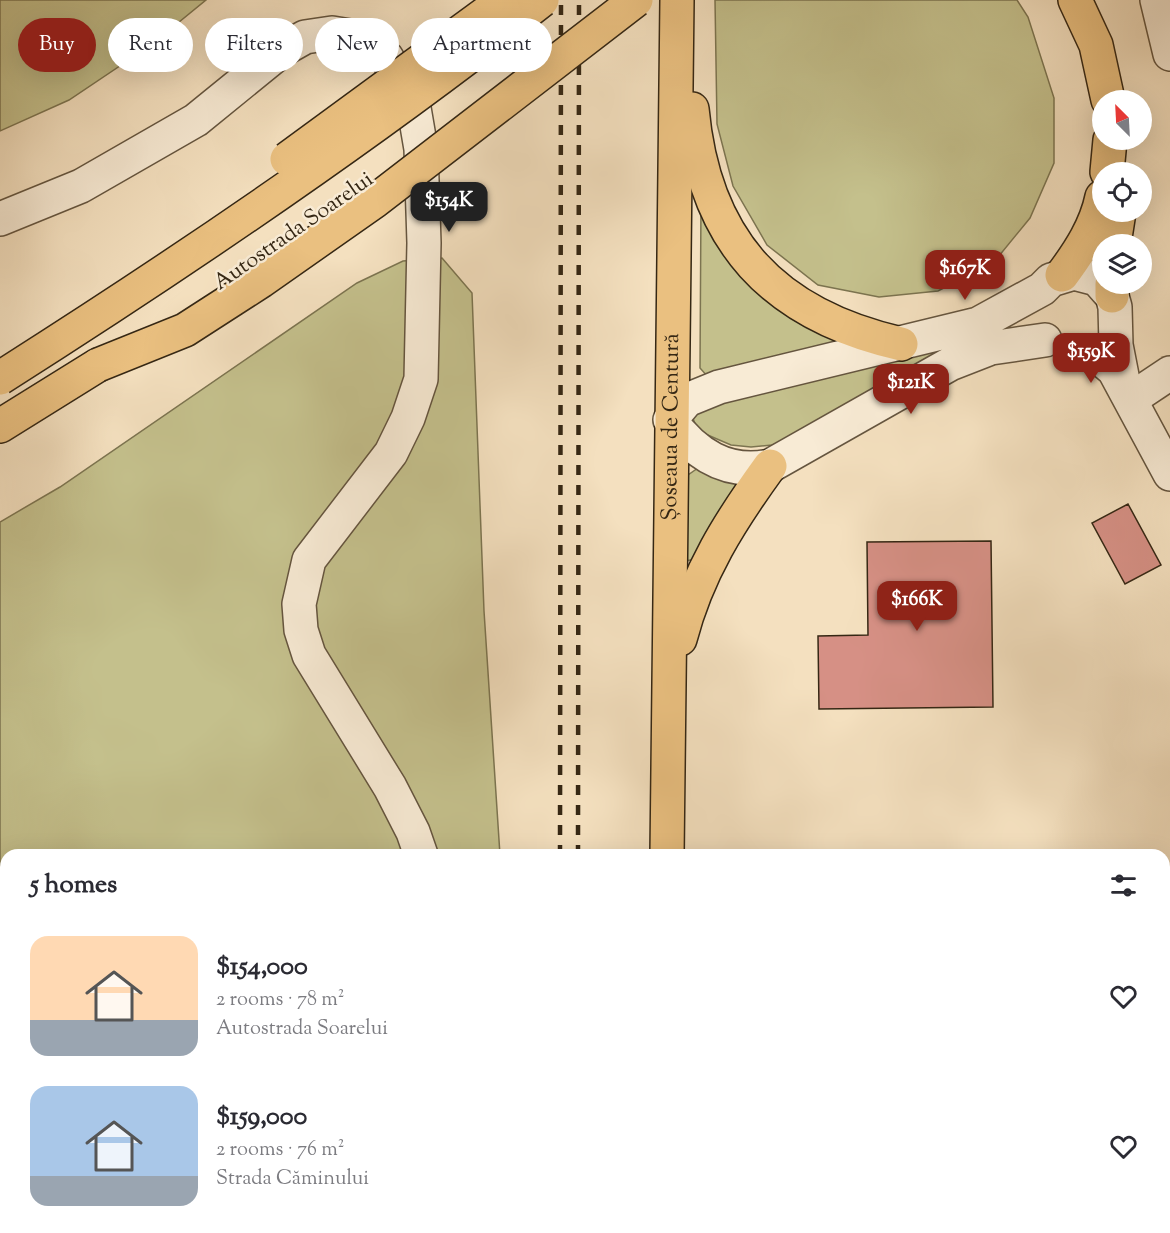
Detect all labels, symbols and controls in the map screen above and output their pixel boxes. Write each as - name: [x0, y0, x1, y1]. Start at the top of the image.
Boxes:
- chip: Buy: [18, 18, 96, 72]
- chip: Rent: [108, 18, 193, 72]
- chip: Filters: [205, 18, 303, 72]
- chip: New: [315, 18, 399, 72]
- chip: Apartment: [411, 18, 552, 72]
- north arrow: [1092, 90, 1152, 150]
- map controls: [1092, 90, 1152, 294]
- button: locate: [1092, 162, 1152, 222]
- street label: Autostrada Soarelui: [207, 165, 381, 299]
- pin: $154K: [407, 182, 491, 233]
- text: $154K: [425, 187, 473, 216]
- button: layers: [1092, 234, 1152, 294]
- pin: $167K: [923, 250, 1007, 301]
- text: $167K: [939, 255, 991, 284]
- street label: Șoseaua de Centură: [655, 333, 689, 521]
- pin: $159K: [1049, 333, 1133, 384]
- text: $159K: [1067, 338, 1115, 367]
- pin: $121K: [869, 364, 953, 415]
- text: $121K: [887, 369, 935, 398]
- pin: $166K: [875, 581, 959, 632]
- text: $166K: [891, 586, 943, 615]
- text: 5 homes: [30, 867, 117, 904]
- icon: filters: [1107, 869, 1140, 902]
- text: $154,000: [216, 949, 308, 986]
- icon: home: [78, 960, 150, 1032]
- icon: heart: [1107, 980, 1140, 1013]
- text: 2 rooms · 78 m²: [216, 986, 345, 1015]
- text: Autostrada Soarelui: [216, 1015, 388, 1044]
- text: $159,000: [216, 1099, 307, 1136]
- icon: home: [78, 1110, 150, 1182]
- icon: heart: [1107, 1130, 1140, 1163]
- text: 2 rooms · 76 m²: [216, 1136, 344, 1165]
- text: Strada Căminului: [216, 1165, 369, 1194]

